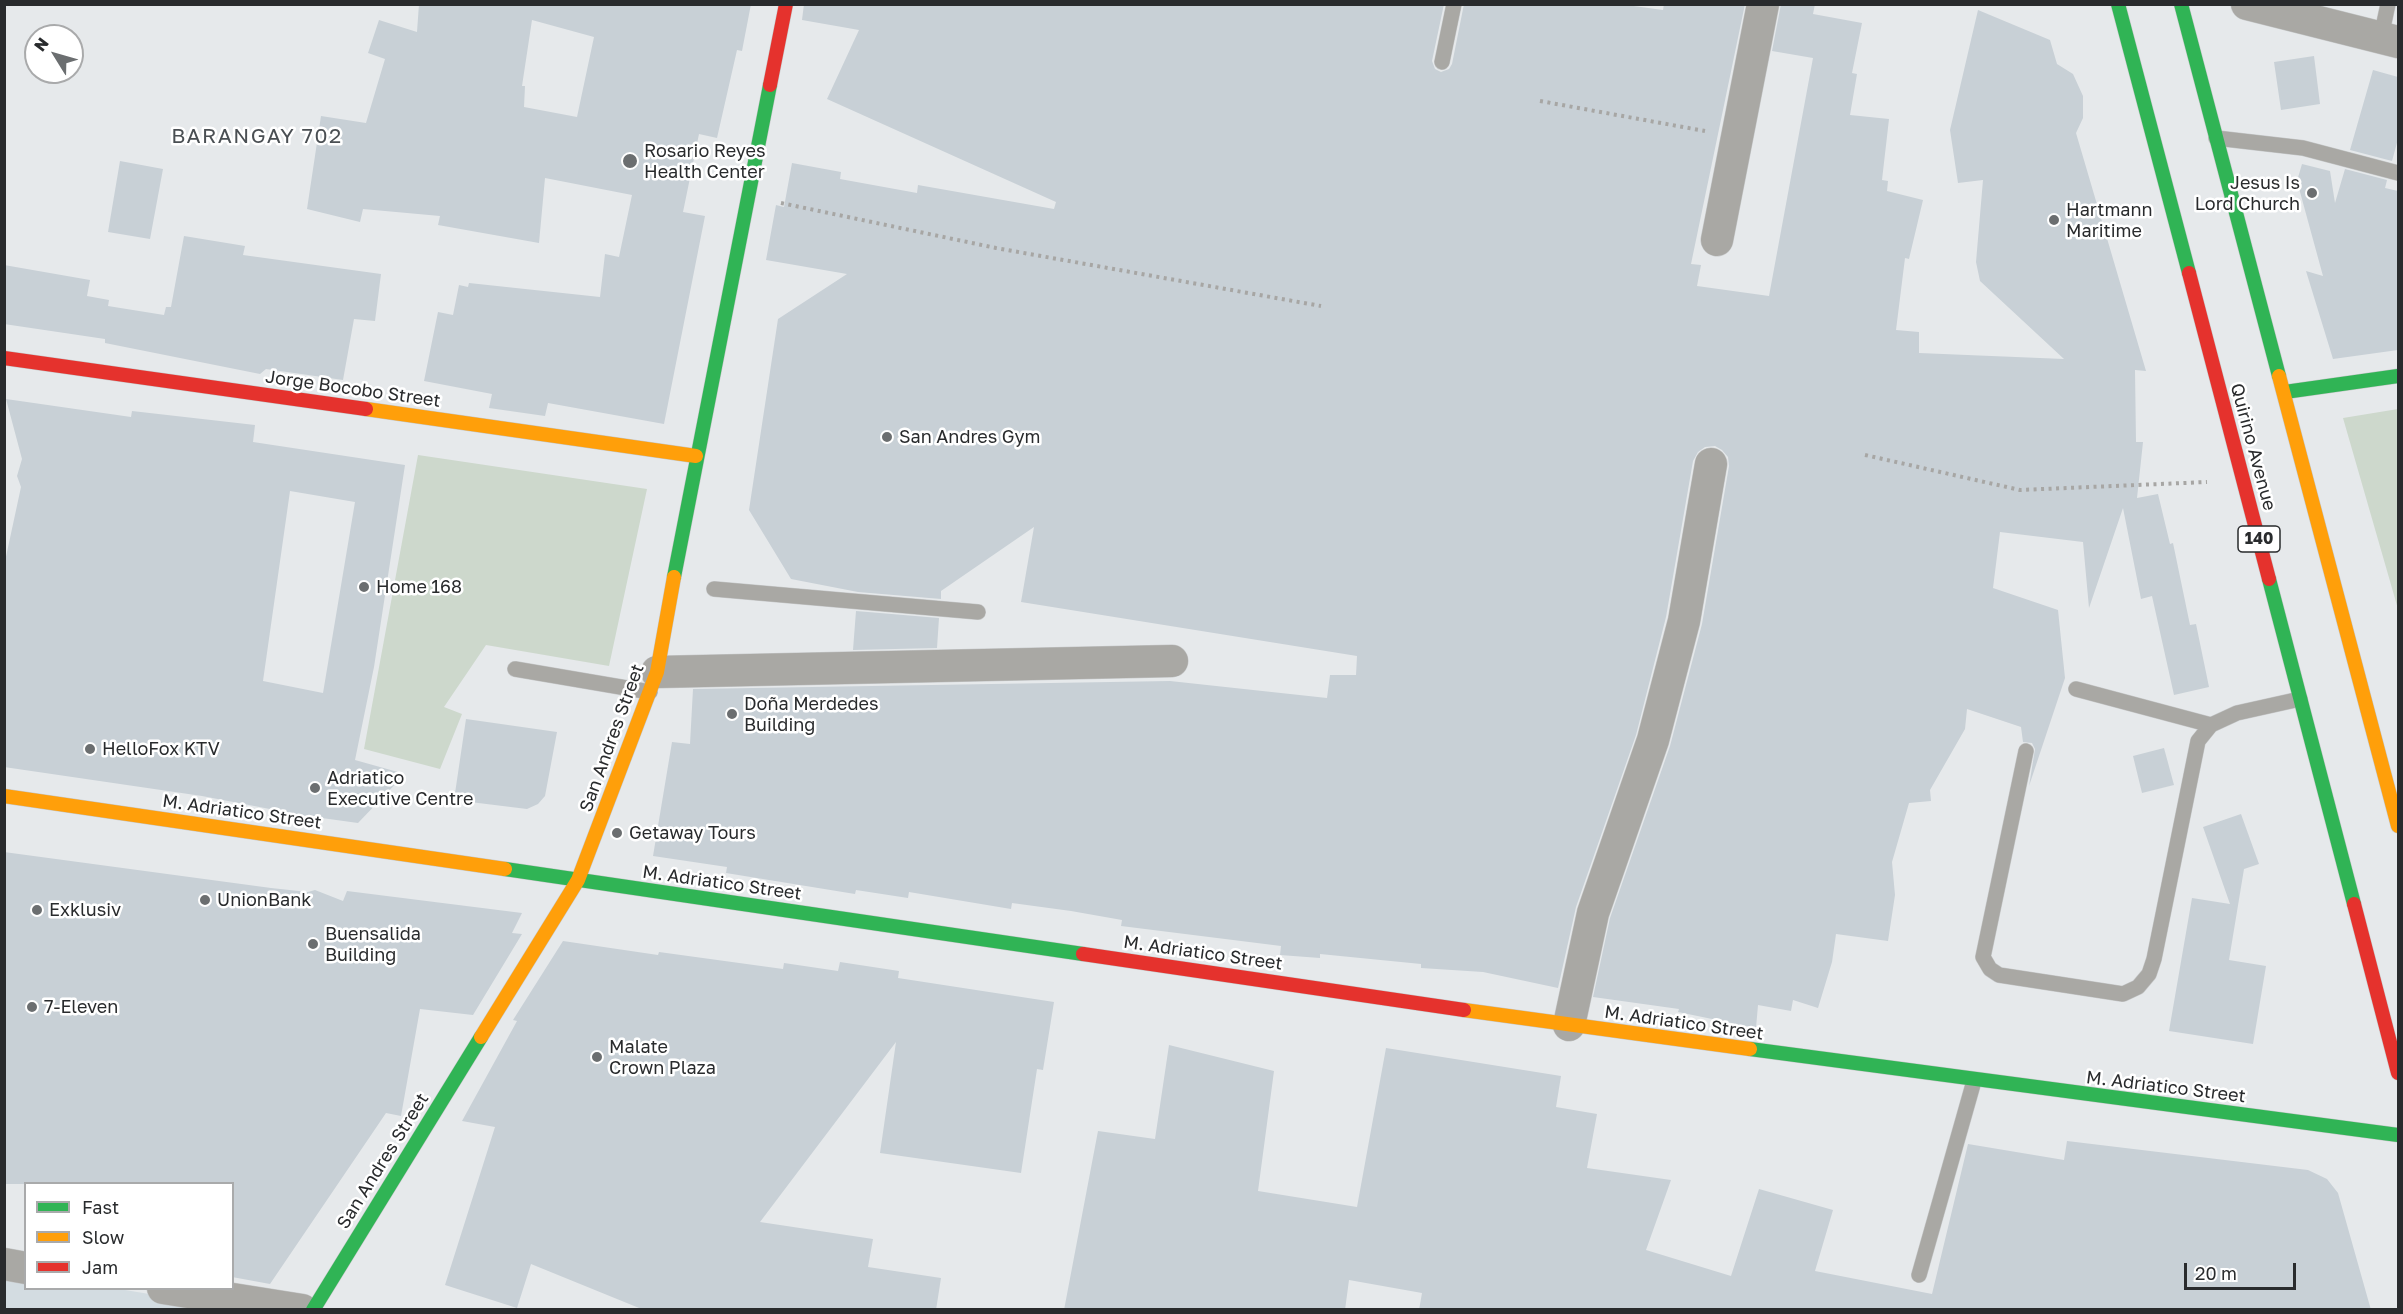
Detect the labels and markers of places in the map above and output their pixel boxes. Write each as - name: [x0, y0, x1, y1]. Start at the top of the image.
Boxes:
- place label: Rosario Reyes Health Center: [644, 140, 766, 182]
- marker: Rosario Reyes Health Center: [621, 152, 639, 170]
- place label: Jesus Is Lord Church: [2195, 172, 2300, 214]
- marker: Jesus Is Lord Church: [2305, 186, 2319, 200]
- place label: Hartmann Maritime: [2066, 199, 2153, 242]
- marker: Hartmann Maritime: [2047, 213, 2061, 227]
- place label: San Andres Gym: [899, 426, 1040, 448]
- marker: San Andres Gym: [880, 430, 894, 444]
- place label: Home 168: [376, 576, 462, 598]
- marker: Home 168: [357, 580, 371, 594]
- place label: Doña Merdedes Building: [744, 693, 878, 736]
- marker: Doña Merdedes Building: [725, 707, 739, 721]
- place label: HelloFox KTV: [102, 738, 220, 760]
- marker: HelloFox KTV: [83, 742, 97, 756]
- place label: Adriatico Executive Centre: [327, 767, 473, 810]
- marker: Adriatico Executive Centre: [308, 781, 322, 795]
- place label: Getaway Tours: [629, 822, 756, 844]
- marker: Getaway Tours: [610, 826, 624, 840]
- place label: UnionBank: [217, 889, 311, 911]
- marker: UnionBank: [198, 893, 212, 907]
- place label: Exklusiv: [49, 899, 121, 921]
- marker: Exklusiv: [30, 903, 44, 917]
- place label: Buensalida Building: [325, 923, 421, 966]
- marker: Buensalida Building: [306, 937, 320, 951]
- place label: 7-Eleven: [44, 996, 118, 1018]
- marker: 7-Eleven: [25, 1000, 39, 1014]
- place label: Malate Crown Plaza: [609, 1036, 716, 1078]
- marker: Malate Crown Plaza: [590, 1050, 604, 1064]

